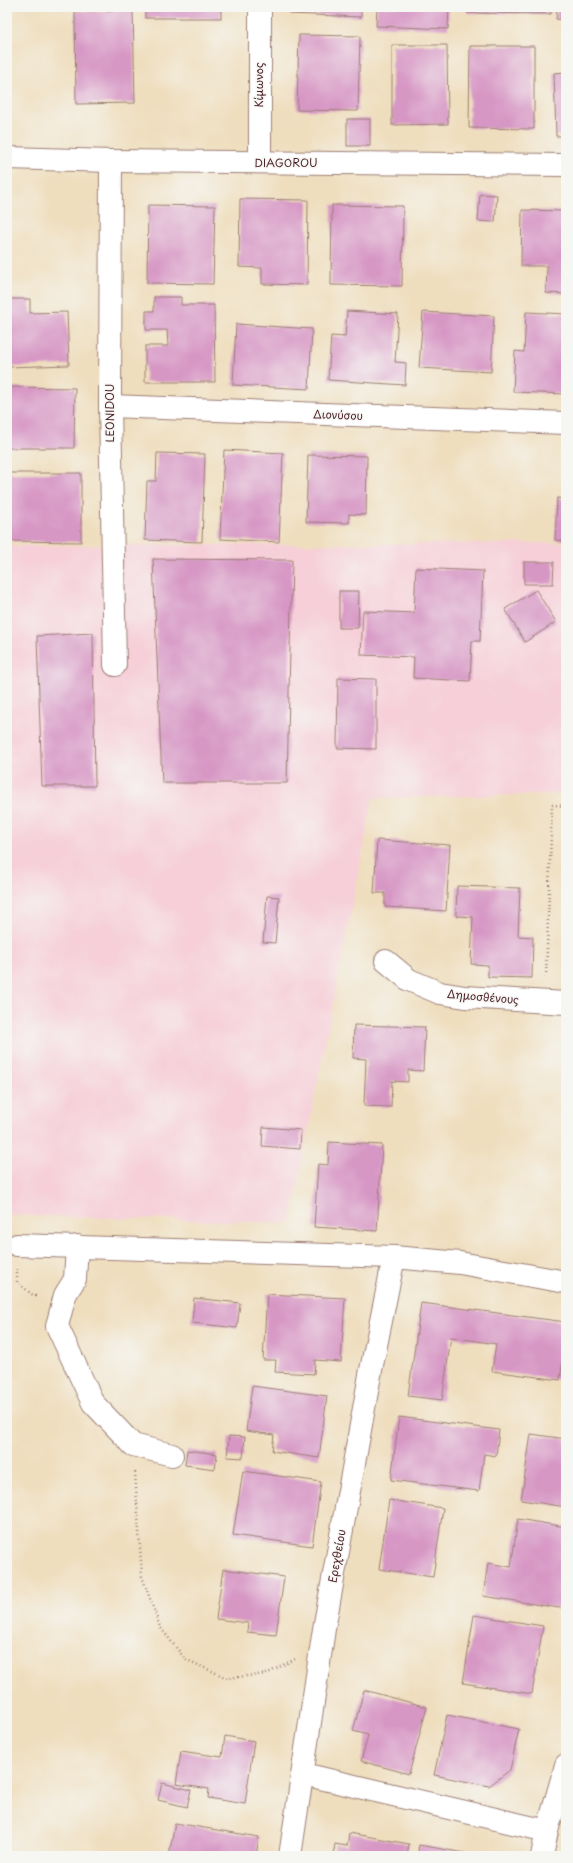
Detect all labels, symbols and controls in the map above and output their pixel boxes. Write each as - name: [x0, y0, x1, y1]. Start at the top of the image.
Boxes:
- street label: Κίμωνος: [250, 62, 267, 108]
- street label: DIAGOROU: [255, 154, 317, 171]
- street label: LEONIDOU: [101, 384, 118, 442]
- street label: Διονύσου: [313, 405, 363, 424]
- street label: Δημοσθένους: [447, 985, 520, 1008]
- street label: Ερεχθείου: [323, 1528, 350, 1584]

